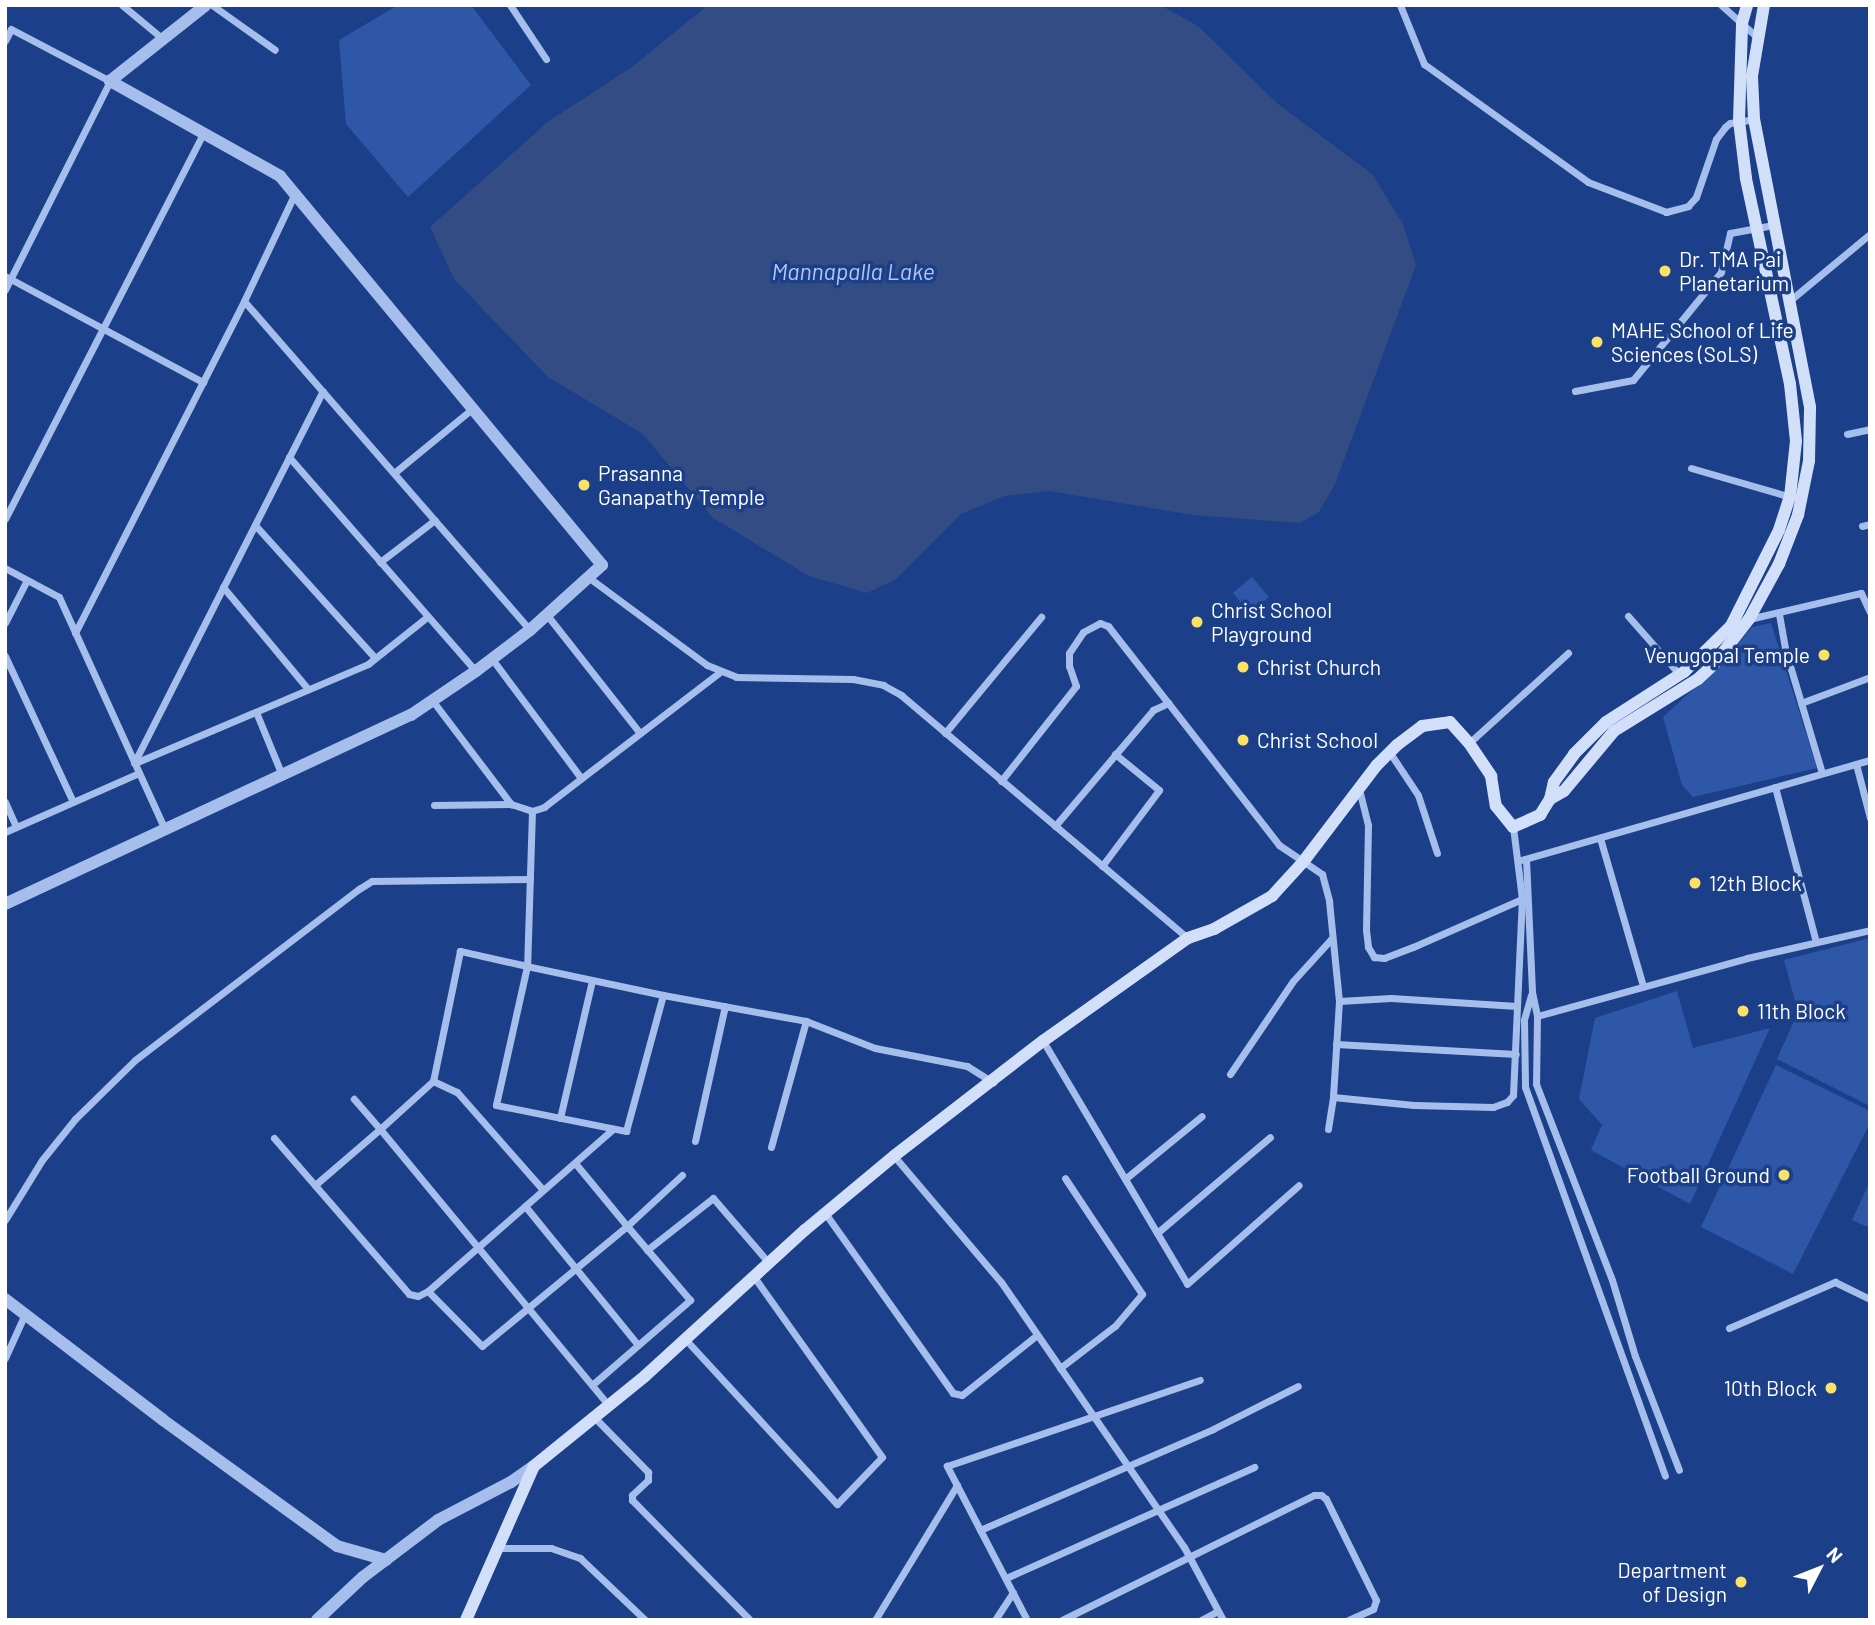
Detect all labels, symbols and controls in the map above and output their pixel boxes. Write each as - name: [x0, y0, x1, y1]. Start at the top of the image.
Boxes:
- place label: Dr. TMA Pai Planetarium: [1679, 246, 1789, 296]
- water label: Mannapalla Lake: [771, 257, 935, 285]
- marker: Dr. TMA Pai Planetarium: [1657, 263, 1673, 279]
- place label: MAHE School of Life Sciences (SoLS): [1611, 317, 1794, 367]
- marker: MAHE School of Life Sciences (SoLS): [1589, 334, 1605, 350]
- place label: Prasanna Ganapathy Temple: [598, 460, 765, 510]
- marker: Prasanna Ganapathy Temple: [576, 477, 592, 493]
- place label: Christ School Playground: [1211, 597, 1332, 647]
- marker: Christ School Playground: [1189, 614, 1205, 630]
- place label: Venugopal Temple: [1644, 642, 1810, 668]
- marker: Venugopal Temple: [1816, 647, 1832, 663]
- place label: Christ Church: [1257, 654, 1381, 680]
- marker: Christ Church: [1235, 659, 1251, 675]
- place label: Christ School: [1257, 727, 1378, 753]
- marker: Christ School: [1235, 732, 1251, 748]
- place label: 12th Block: [1709, 870, 1802, 896]
- marker: 12th Block: [1687, 875, 1703, 891]
- place label: 11th Block: [1757, 998, 1846, 1024]
- marker: 11th Block: [1735, 1003, 1751, 1019]
- place label: Football Ground: [1627, 1162, 1770, 1188]
- marker: Football Ground: [1776, 1167, 1792, 1183]
- place label: 10th Block: [1724, 1375, 1817, 1401]
- marker: 10th Block: [1823, 1380, 1839, 1396]
- north arrow: [1784, 1534, 1854, 1604]
- text: N: [1822, 1542, 1848, 1567]
- place label: Department of Design: [1618, 1557, 1727, 1607]
- marker: Department of Design: [1733, 1574, 1749, 1590]

